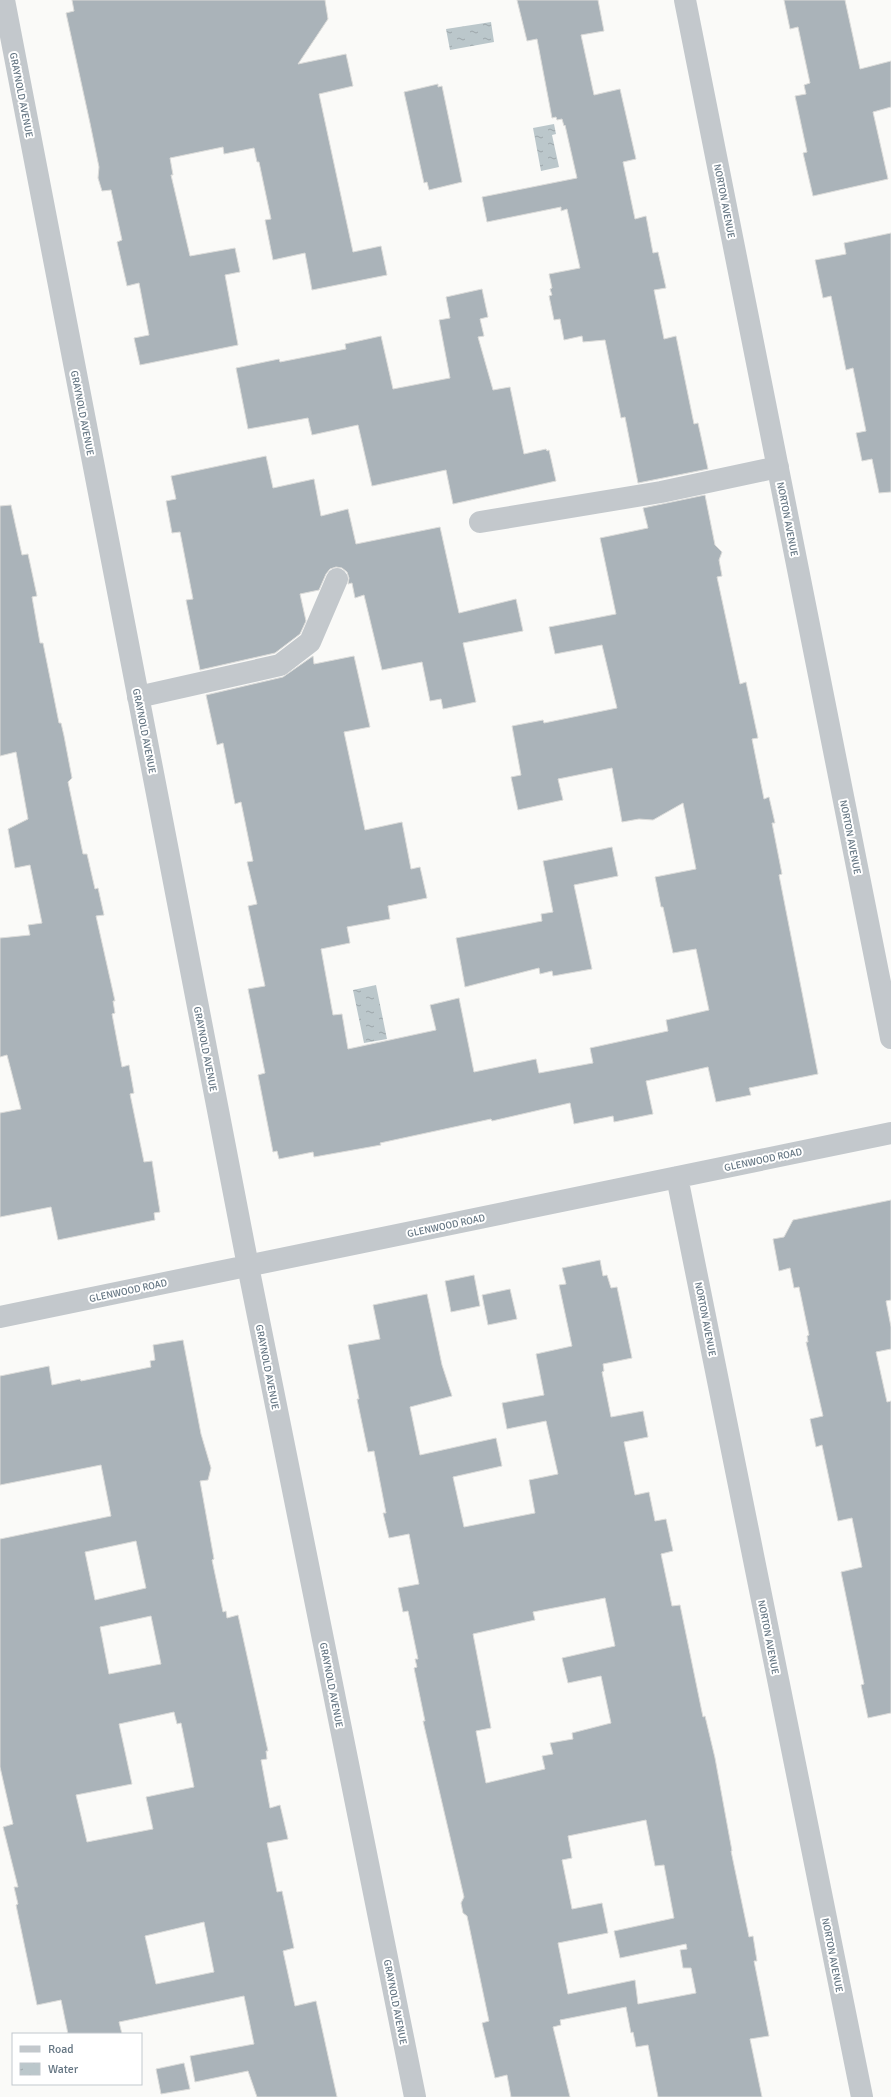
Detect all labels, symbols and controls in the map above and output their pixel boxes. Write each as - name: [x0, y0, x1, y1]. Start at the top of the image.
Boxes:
- street label: GRAYNOLD AVENUE: [7, 52, 35, 139]
- street label: NORTON AVENUE: [711, 163, 737, 240]
- street label: GRAYNOLD AVENUE: [68, 370, 96, 457]
- street label: NORTON AVENUE: [774, 481, 800, 558]
- street label: GRAYNOLD AVENUE: [130, 688, 158, 775]
- street label: NORTON AVENUE: [837, 799, 863, 876]
- street label: GRAYNOLD AVENUE: [191, 1006, 219, 1093]
- street label: GLENWOOD ROAD: [723, 1146, 803, 1174]
- street label: GLENWOOD ROAD: [406, 1212, 486, 1240]
- street label: GLENWOOD ROAD: [88, 1277, 168, 1305]
- street label: NORTON AVENUE: [692, 1281, 718, 1358]
- street label: GRAYNOLD AVENUE: [253, 1324, 281, 1411]
- street label: NORTON AVENUE: [755, 1599, 781, 1676]
- street label: GRAYNOLD AVENUE: [317, 1642, 345, 1729]
- street label: NORTON AVENUE: [819, 1917, 845, 1994]
- street label: GRAYNOLD AVENUE: [381, 1959, 409, 2046]
- legend: [12, 2033, 142, 2085]
- text: Road: [48, 2042, 74, 2057]
- text: Water: [48, 2062, 79, 2077]

